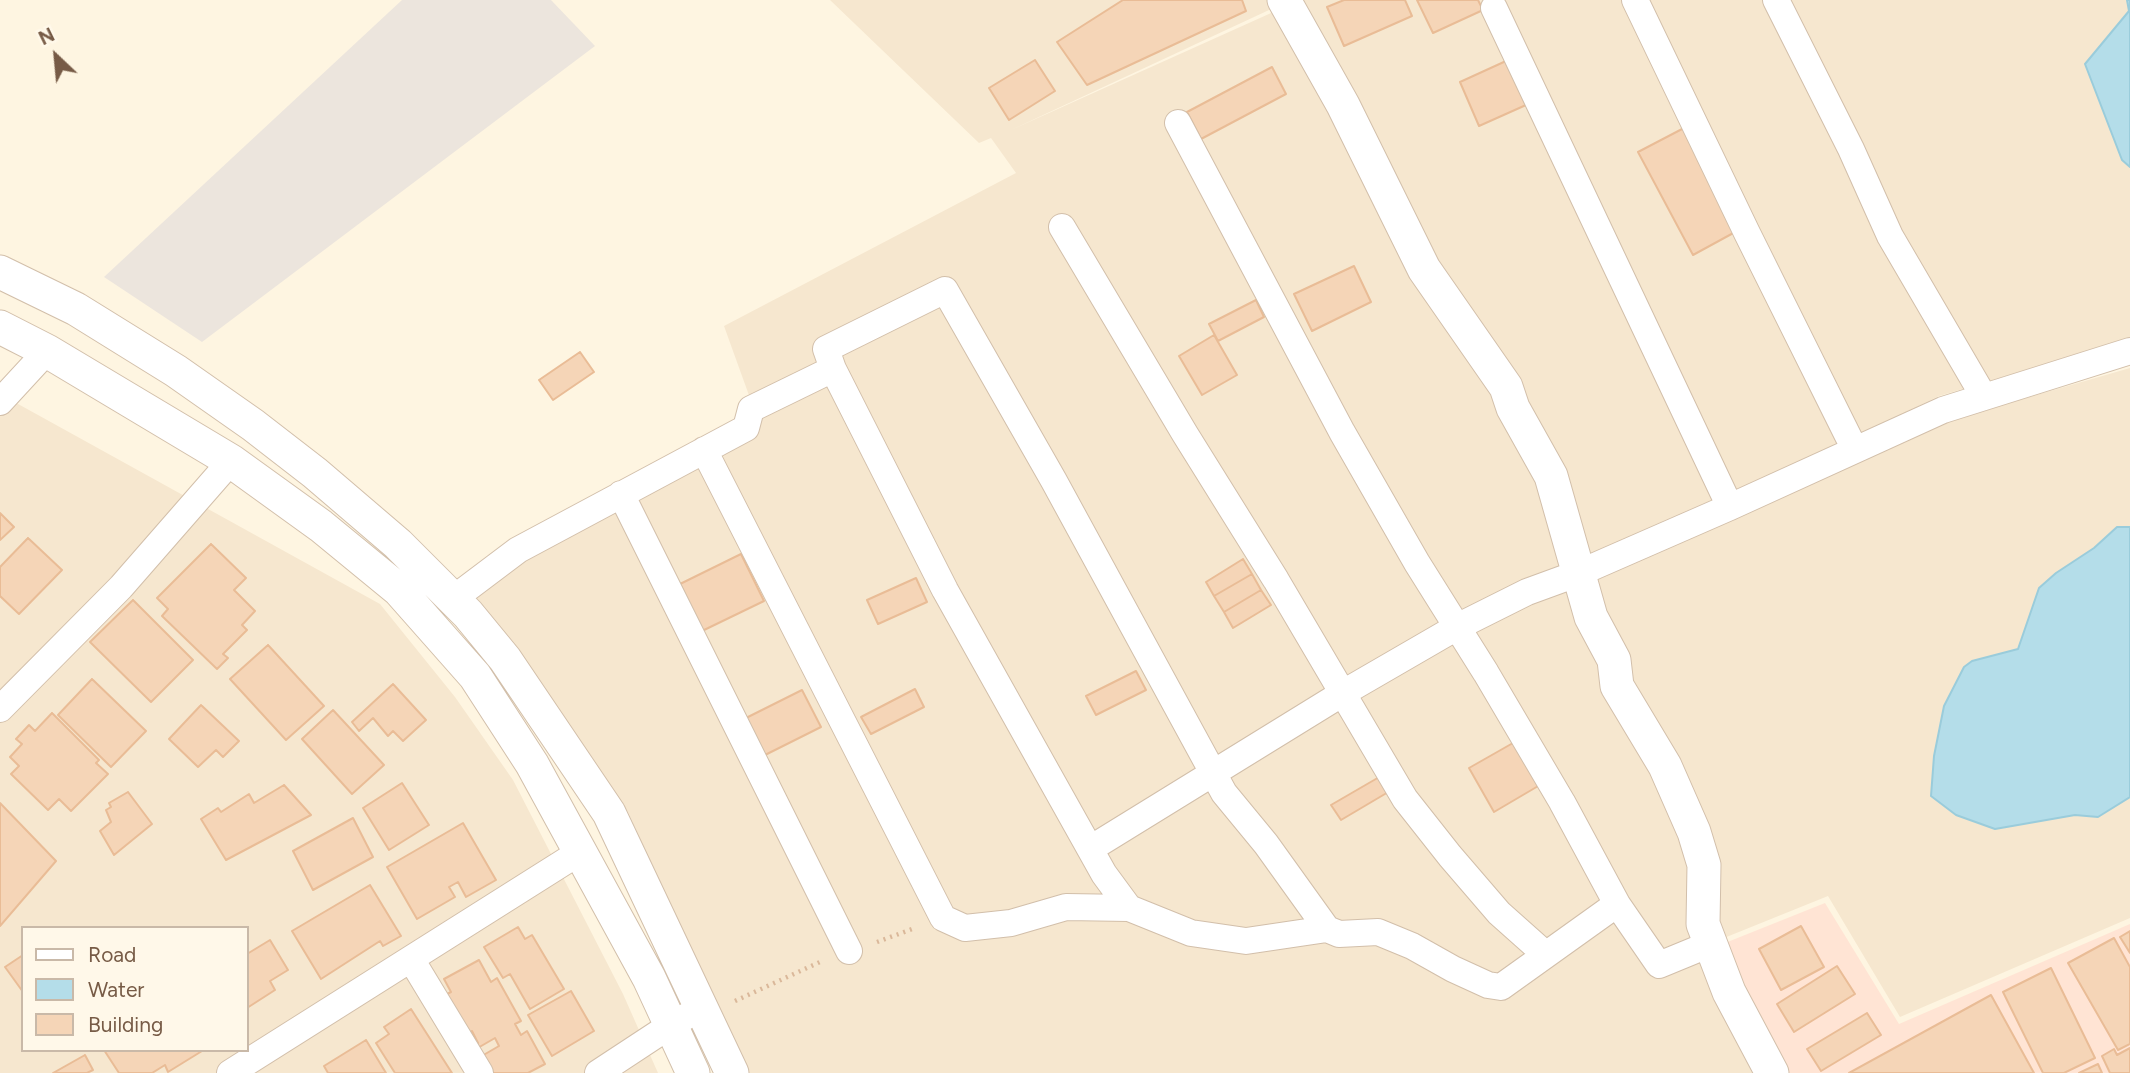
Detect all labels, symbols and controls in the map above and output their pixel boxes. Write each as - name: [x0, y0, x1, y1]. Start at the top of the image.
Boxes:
- north arrow: [21, 21, 91, 91]
- text: N: [35, 23, 58, 50]
- legend: [21, 926, 248, 1052]
- text: Road: [88, 942, 136, 967]
- text: Water: [88, 977, 144, 1002]
- text: Building: [88, 1012, 163, 1037]

